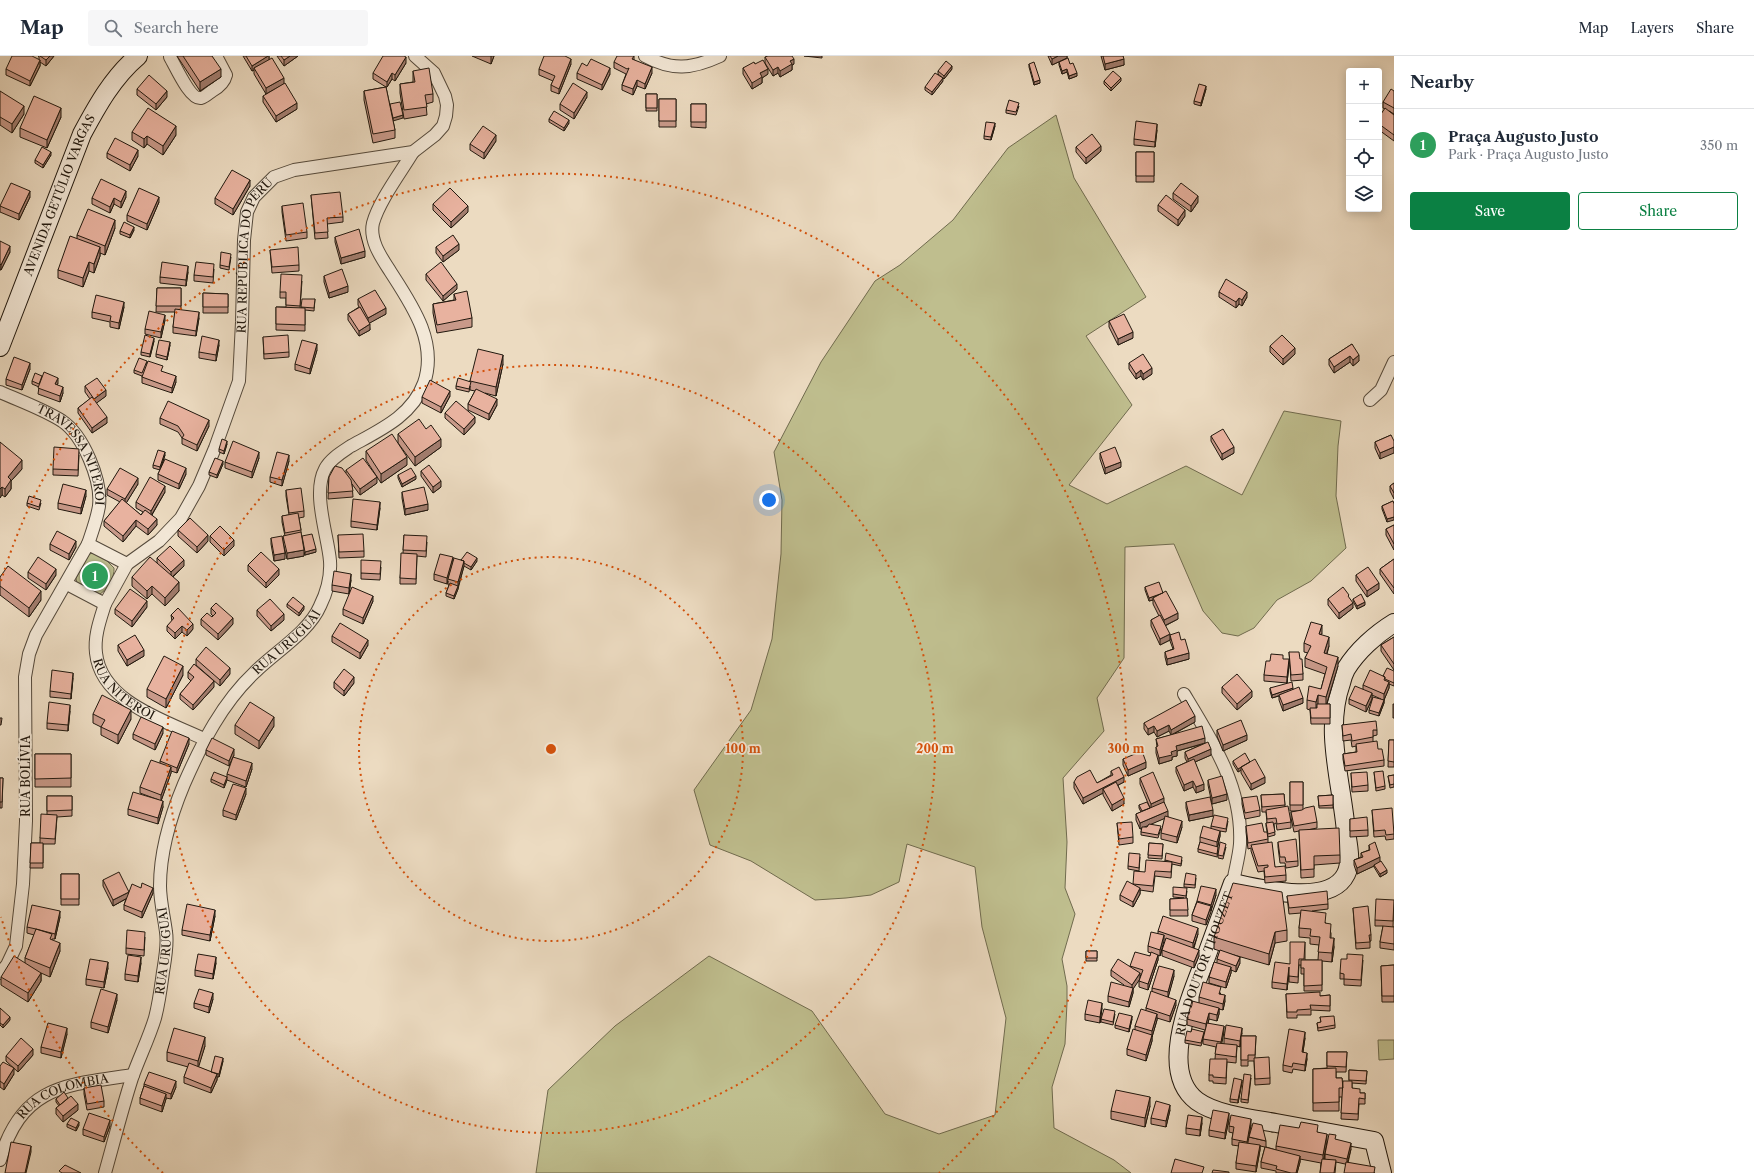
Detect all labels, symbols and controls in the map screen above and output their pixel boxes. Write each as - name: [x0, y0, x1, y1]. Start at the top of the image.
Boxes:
- search box: [88, 10, 368, 46]
- text: Map: [20, 16, 64, 39]
- icon: search: [102, 17, 124, 39]
- text: Search here: [134, 18, 219, 37]
- text: Map: [1578, 19, 1608, 37]
- text: Layers: [1630, 19, 1674, 37]
- text: Share: [1696, 19, 1734, 37]
- map controls: [1346, 68, 1382, 212]
- button: +: [1346, 68, 1382, 104]
- text: Nearby: [1410, 72, 1474, 92]
- button: −: [1346, 104, 1382, 140]
- street label: AVENIDA GETÚLIO VARGAS: [20, 112, 98, 279]
- text: Praça Augusto Justo: [1448, 127, 1598, 146]
- text: 1: [1420, 137, 1426, 153]
- text: 350 m: [1700, 137, 1738, 153]
- button: locate: [1346, 140, 1382, 176]
- text: Park · Praça Augusto Justo: [1448, 146, 1609, 162]
- street label: RUA REPÚBLICA DO PERU: [233, 175, 276, 334]
- button: layers: [1346, 176, 1382, 212]
- button: Save: [1410, 192, 1570, 230]
- button: Share: [1578, 192, 1738, 230]
- street label: TRAVESSA NITERÓI: [34, 401, 108, 506]
- your location: [759, 490, 779, 510]
- pin: 1: [82, 561, 108, 591]
- street label: RUA URUGUAI: [249, 607, 324, 677]
- street label: RUA NITERÓI: [90, 657, 157, 723]
- street label: RUA BOLÍVIA: [17, 734, 33, 817]
- text: 100 m: [725, 741, 761, 756]
- text: 200 m: [916, 741, 954, 756]
- text: 300 m: [1107, 741, 1145, 756]
- centre of rings: [544, 742, 558, 756]
- street label: RUA DOUTOR THOUZET: [1173, 890, 1236, 1037]
- street label: RUA URUGUAI: [152, 906, 174, 996]
- street label: RUA COLOMBIA: [14, 1070, 111, 1122]

